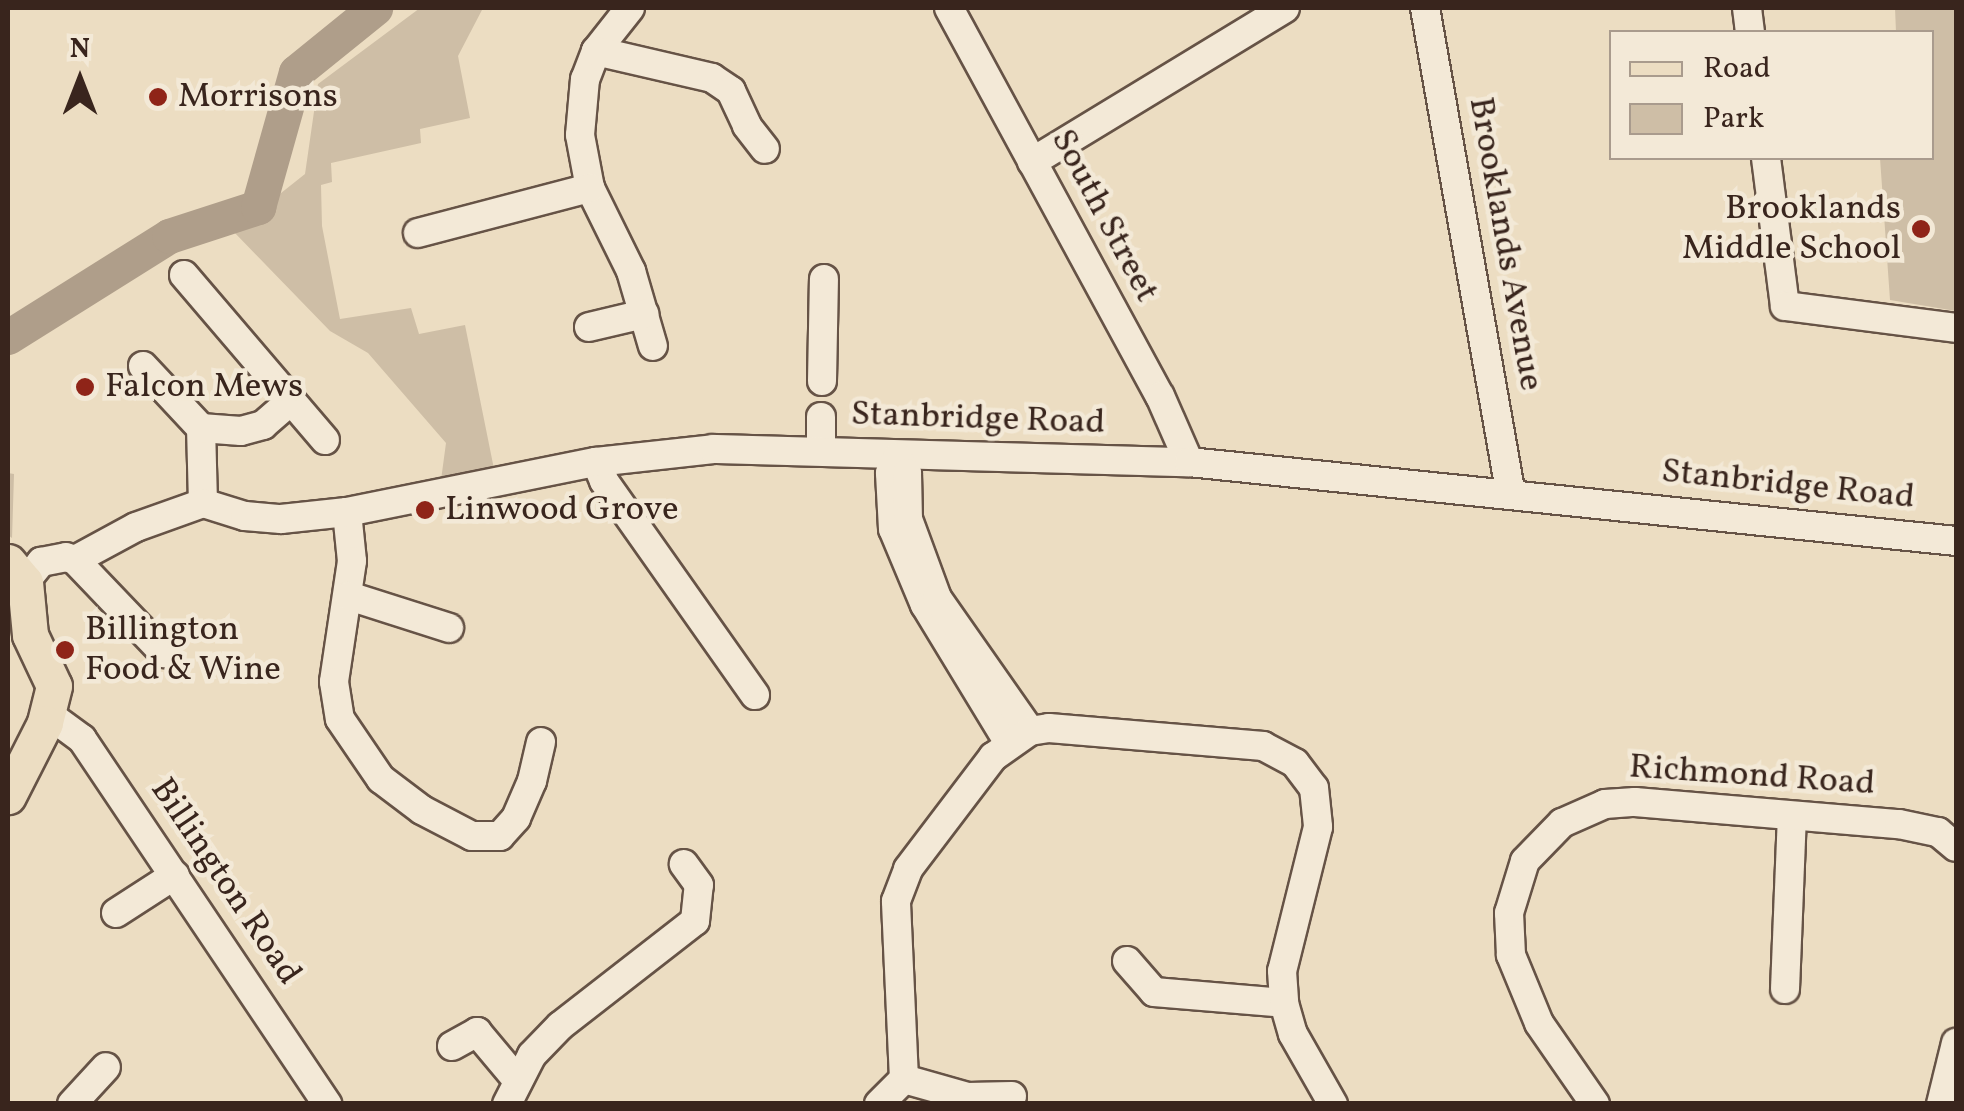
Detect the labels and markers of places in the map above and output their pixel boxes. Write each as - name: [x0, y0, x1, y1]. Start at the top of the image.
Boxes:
- place label: Morrisons: [178, 76, 338, 118]
- marker: Morrisons: [147, 86, 169, 108]
- place label: Brooklands Middle School: [1682, 188, 1901, 270]
- marker: Brooklands Middle School: [1910, 218, 1932, 240]
- place label: Falcon Mews: [105, 366, 303, 408]
- marker: Falcon Mews: [74, 376, 96, 398]
- place label: Linwood Grove: [445, 489, 679, 531]
- marker: Linwood Grove: [414, 499, 436, 521]
- place label: Billington Food & Wine: [85, 609, 282, 691]
- marker: Billington Food & Wine: [54, 639, 76, 661]

